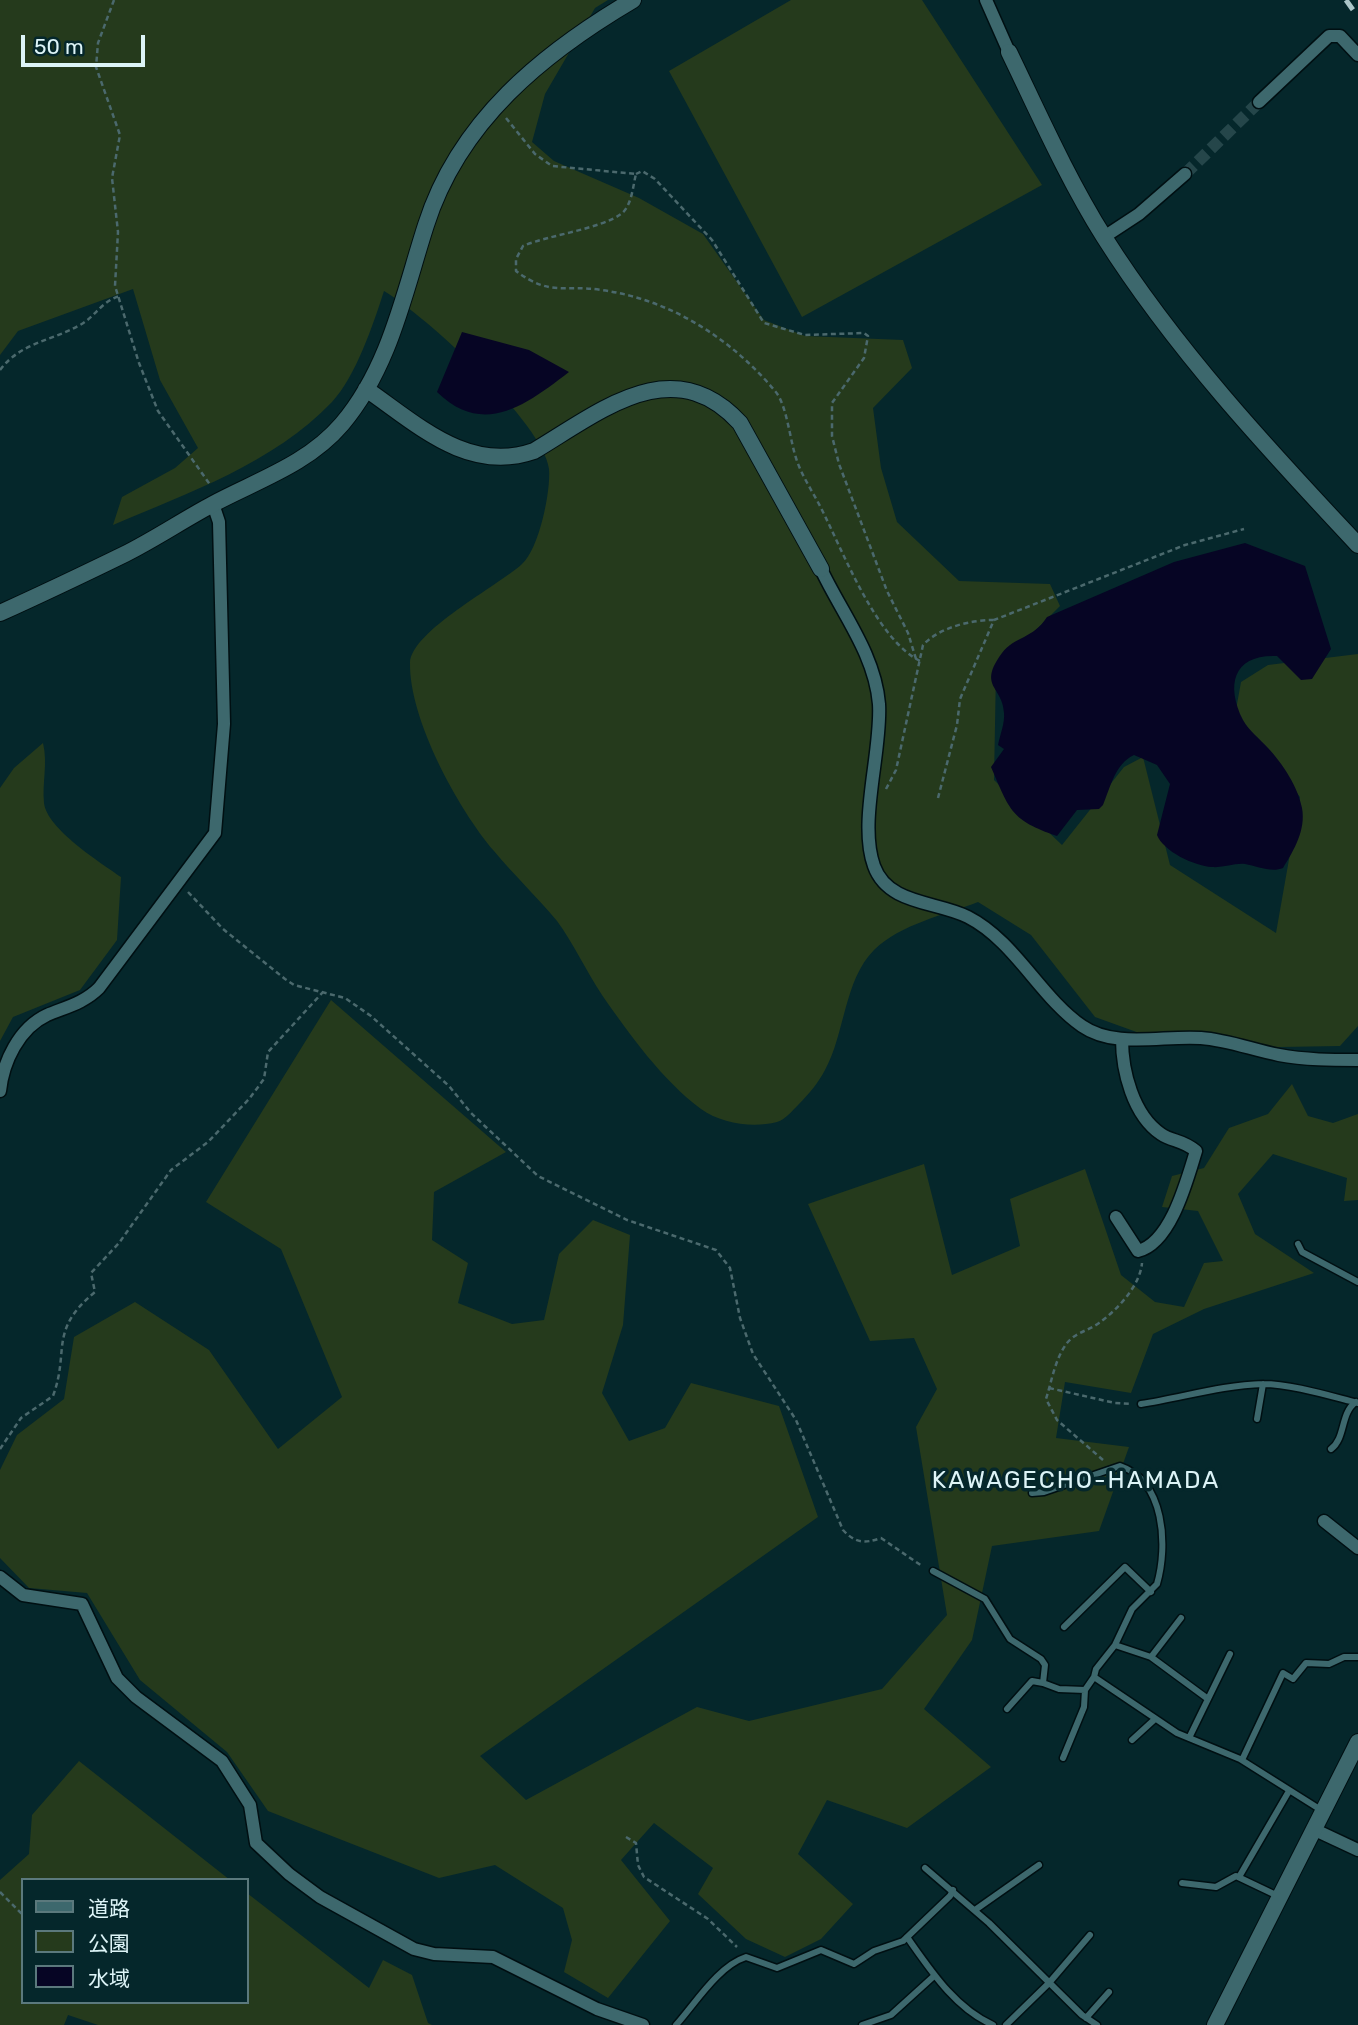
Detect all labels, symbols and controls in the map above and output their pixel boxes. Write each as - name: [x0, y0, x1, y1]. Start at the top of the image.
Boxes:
- scale bar: [24, 21, 149, 65]
- text: 50 m: [34, 34, 84, 59]
- district label: KAWAGECHO-HAMADA: [934, 1467, 1218, 1495]
- legend: [21, 1878, 248, 2004]
- text: 道路: [88, 1896, 130, 1921]
- text: 公園: [88, 1931, 130, 1956]
- text: 水域: [88, 1966, 130, 1991]

